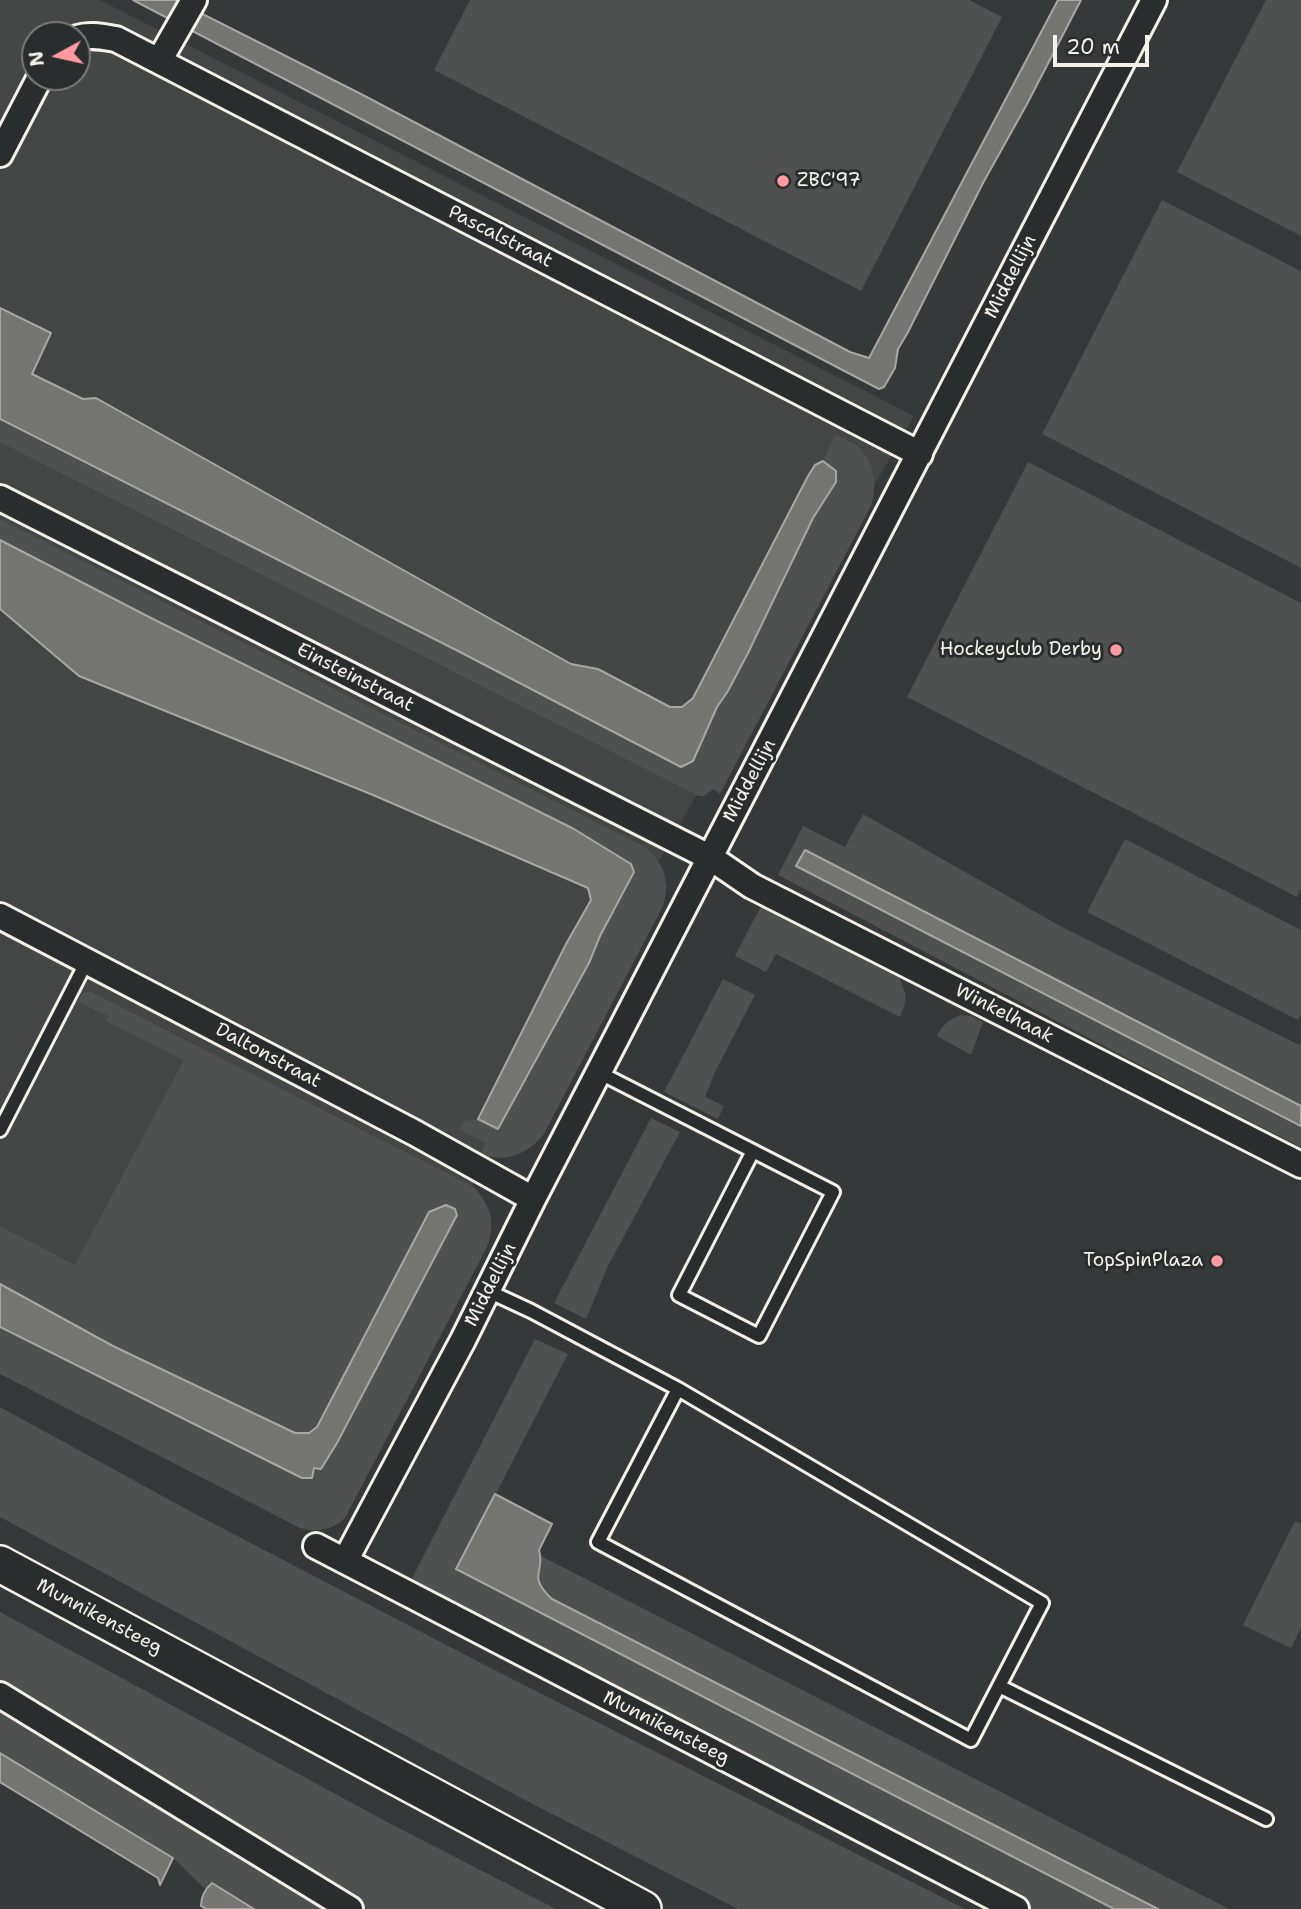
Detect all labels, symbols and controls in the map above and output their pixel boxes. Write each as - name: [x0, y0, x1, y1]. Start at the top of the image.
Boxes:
- north arrow: [21, 21, 91, 91]
- scale bar: [1056, 21, 1152, 65]
- text: 20 m: [1066, 33, 1120, 61]
- text: N: [23, 50, 50, 68]
- place label: ZBC'97: [797, 170, 861, 192]
- marker: ZBC'97: [775, 173, 791, 189]
- street label: Pascalstraat: [444, 201, 556, 273]
- street label: Middellijn: [980, 231, 1042, 323]
- street label: Einsteinstraat: [292, 639, 418, 717]
- place label: Hockeyclub Derby: [940, 639, 1102, 661]
- marker: Hockeyclub Derby: [1108, 642, 1124, 658]
- street label: Middellijn: [719, 735, 781, 827]
- street label: Winkelhaak: [951, 979, 1057, 1049]
- street label: Daltonstraat: [211, 1019, 325, 1093]
- street label: Middellijn: [460, 1239, 522, 1331]
- place label: TopSpinPlaza: [1083, 1250, 1203, 1272]
- marker: TopSpinPlaza: [1209, 1253, 1225, 1269]
- street label: Munnikensteeg: [32, 1574, 166, 1660]
- street label: Munnikensteeg: [599, 1686, 733, 1770]

